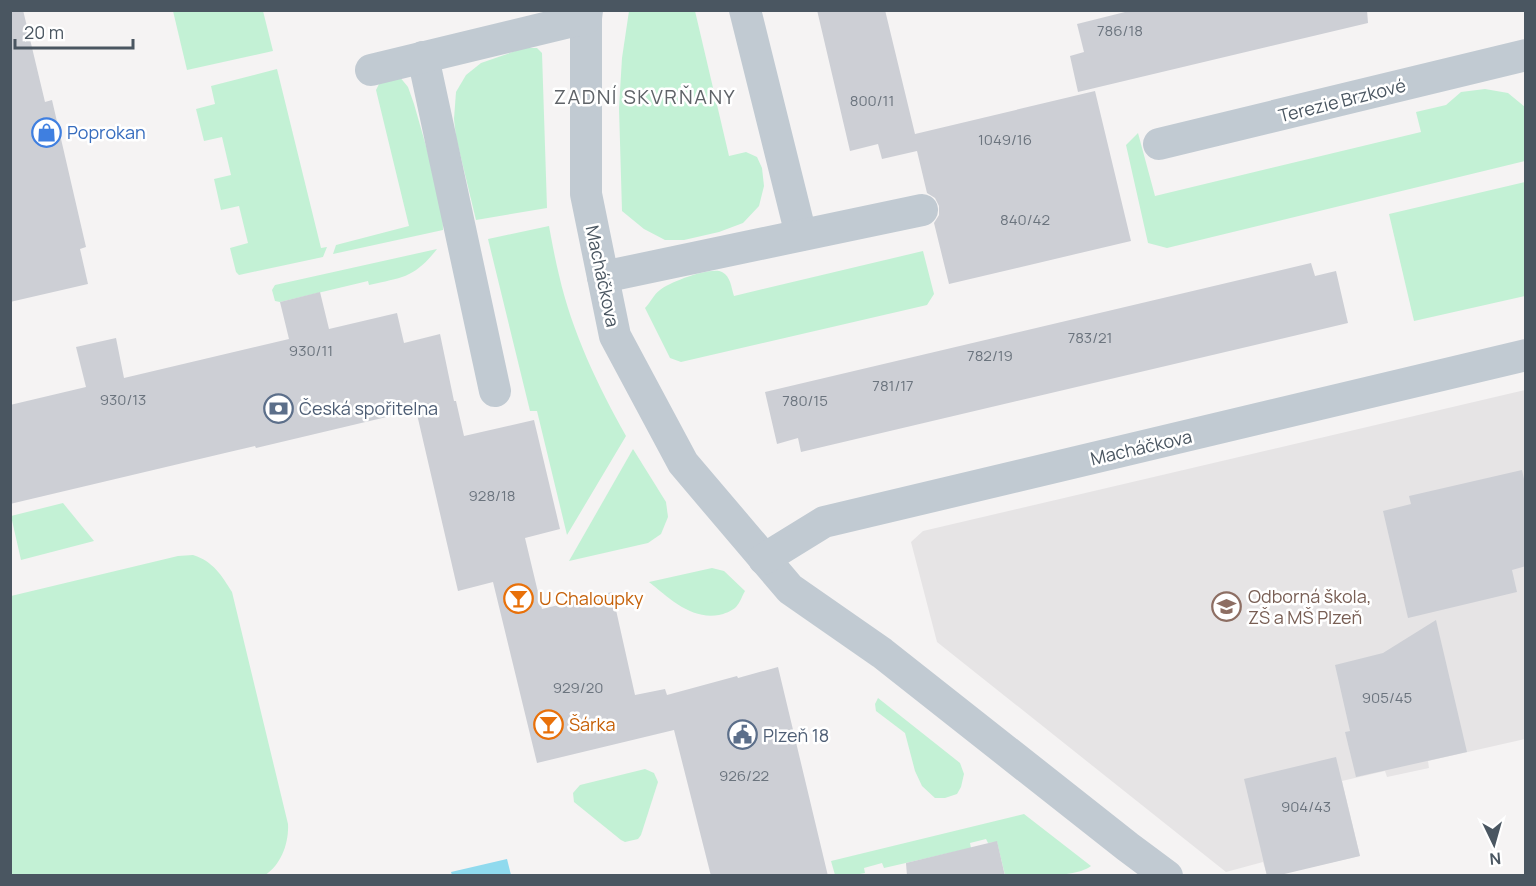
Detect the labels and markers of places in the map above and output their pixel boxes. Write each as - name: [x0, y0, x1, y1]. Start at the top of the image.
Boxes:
- shop icon: Poprokan: [30, 116, 62, 148]
- place label: Poprokan: [67, 120, 146, 144]
- bank icon: Česká spořitelna: [262, 392, 294, 424]
- place label: Česká spořitelna: [299, 396, 438, 420]
- bar icon: U Chaloupky: [502, 582, 534, 614]
- place label: Odborná škola, ZŠ a MŠ Plzeň: [1248, 584, 1372, 629]
- place label: U Chaloupky: [539, 586, 644, 610]
- school or university icon: Odborná škola, ZŠ a MŠ Plzeň: [1211, 590, 1243, 622]
- bar icon: Šárka: [532, 708, 564, 740]
- place label: Šárka: [569, 712, 616, 736]
- public building icon: Plzeň 18: [726, 719, 758, 751]
- place label: Plzeň 18: [763, 723, 829, 747]

